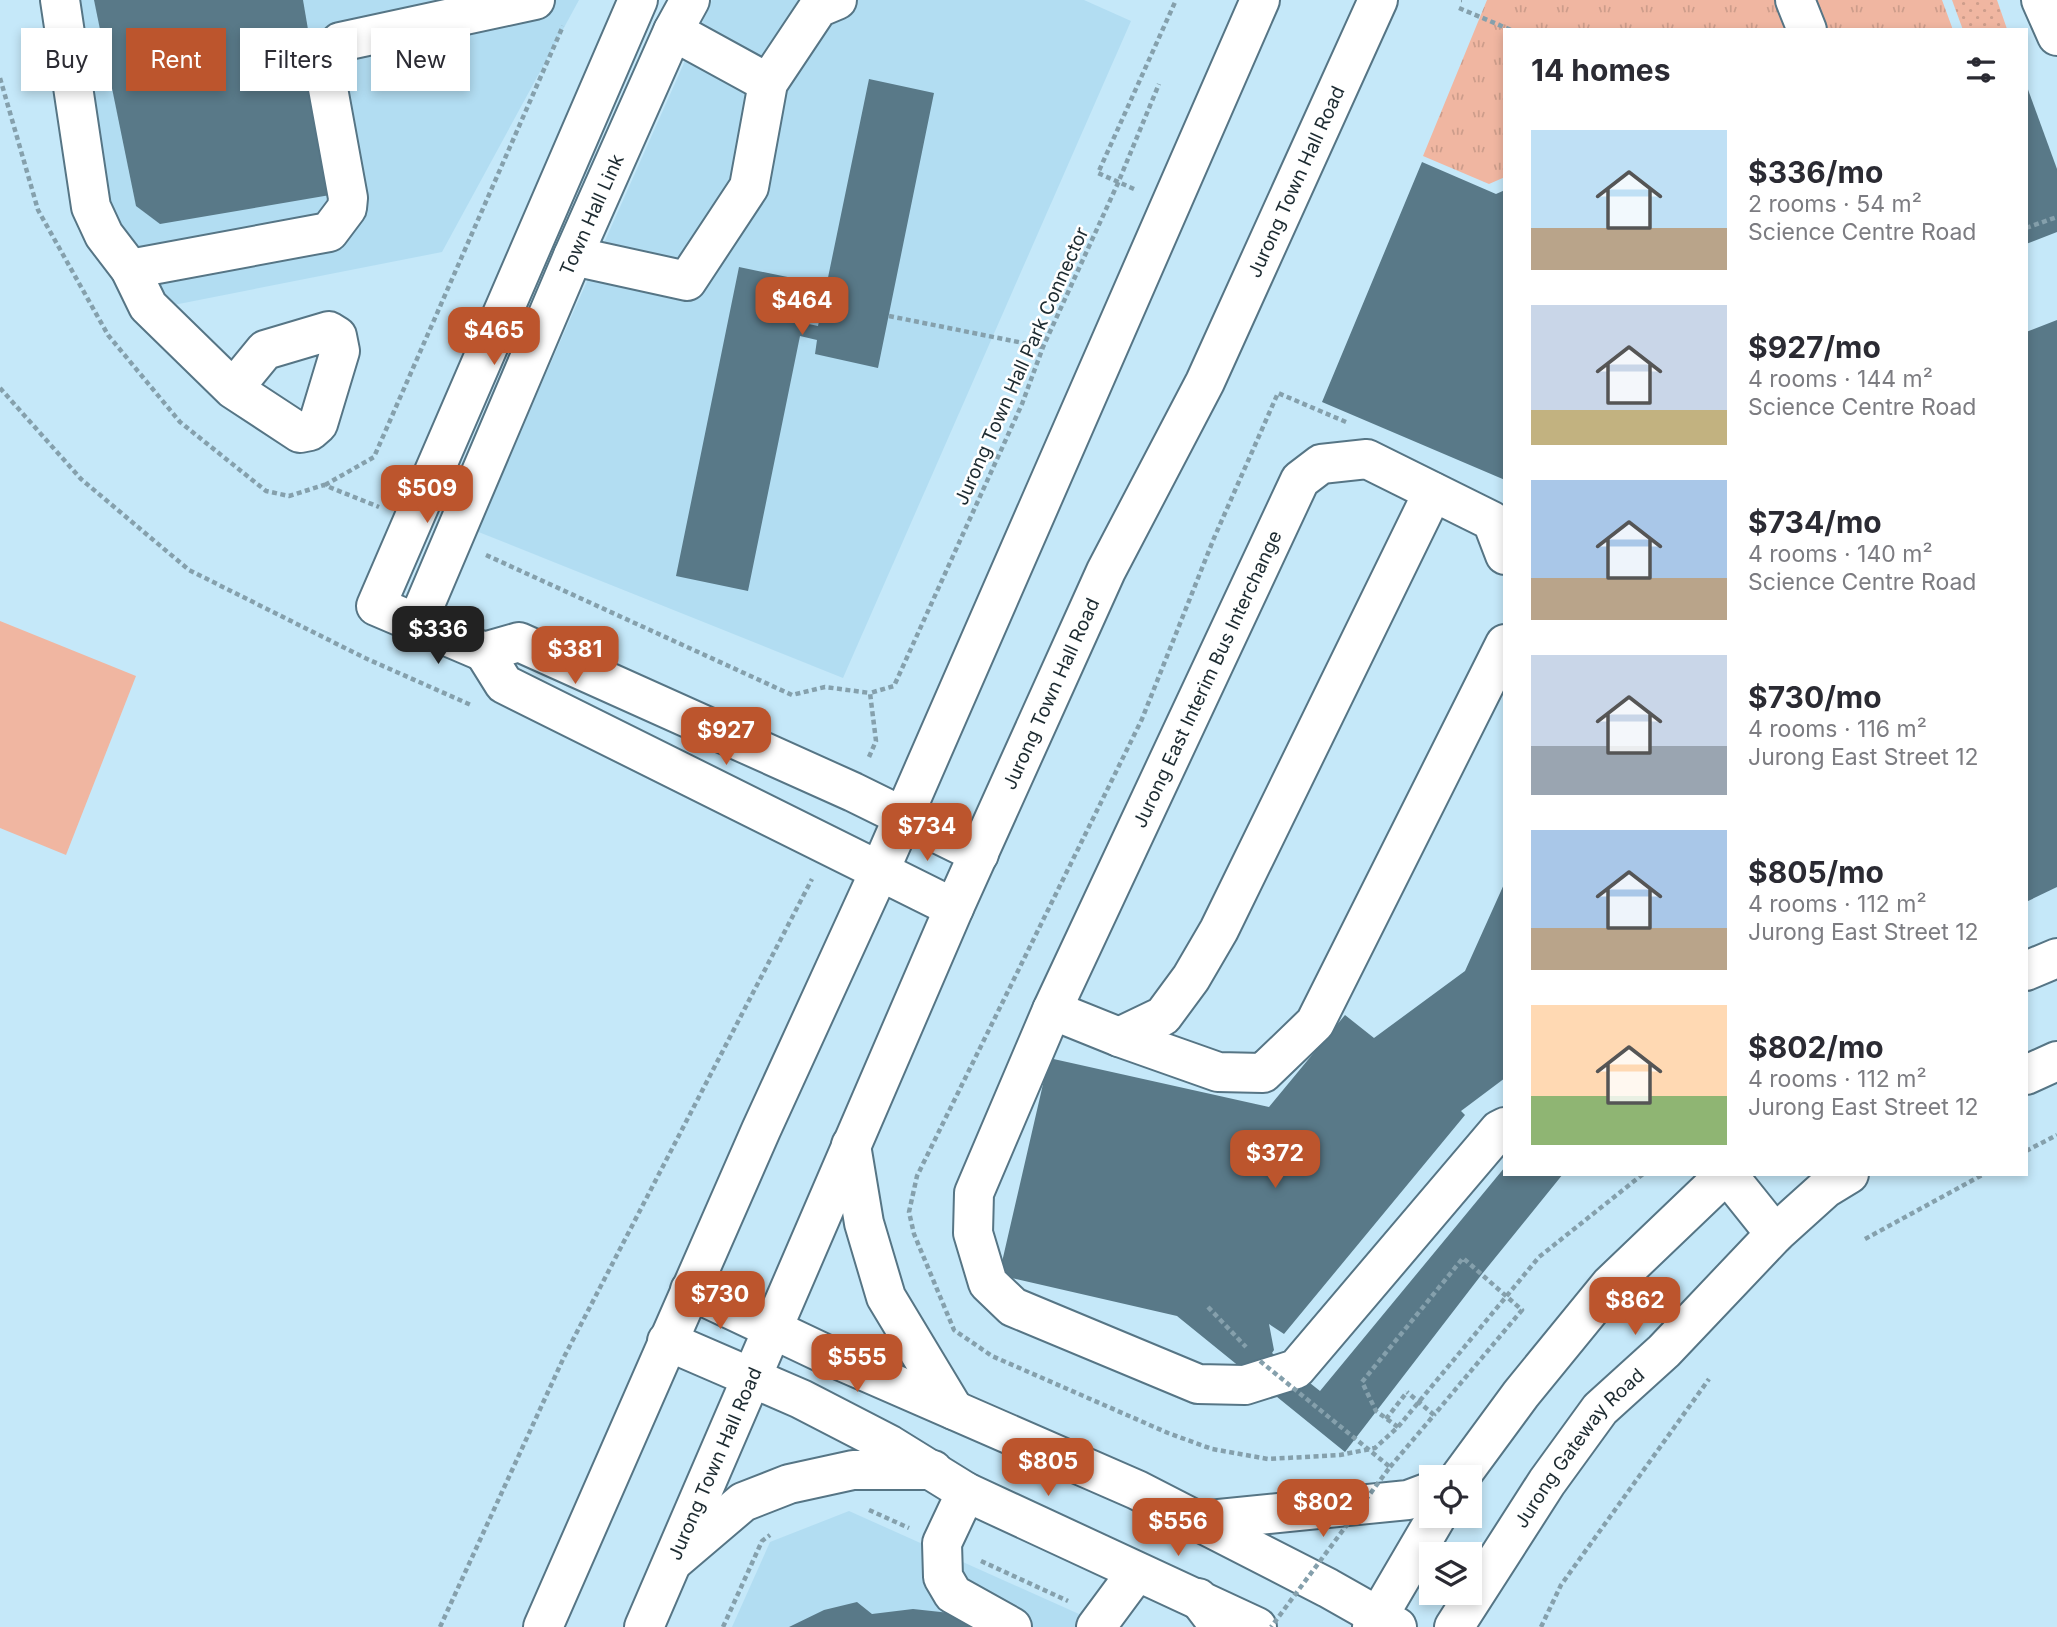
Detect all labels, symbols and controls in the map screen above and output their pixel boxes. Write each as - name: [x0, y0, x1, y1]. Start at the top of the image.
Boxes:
- chip: Buy: [21, 28, 112, 91]
- chip: Rent: [126, 28, 226, 91]
- chip: Filters: [240, 28, 357, 91]
- chip: New: [371, 28, 470, 91]
- icon: filters: [1962, 51, 2000, 89]
- text: 14 homes: [1531, 52, 1670, 88]
- street label: Jurong Town Hall Road: [1243, 82, 1350, 281]
- street label: Town Hall Link: [555, 150, 629, 279]
- text: $336/mo: [1748, 154, 1883, 190]
- icon: home: [1587, 158, 1671, 242]
- text: 2 rooms · 54 m²: [1748, 190, 1922, 218]
- text: Science Centre Road: [1748, 218, 1976, 246]
- street label: Jurong Town Hall Park Connector: [950, 224, 1093, 509]
- pin: $464: [761, 278, 843, 337]
- text: $464: [771, 286, 833, 314]
- pin: $465: [453, 308, 535, 367]
- text: $465: [464, 316, 524, 344]
- text: $927/mo: [1748, 329, 1881, 365]
- icon: home: [1587, 333, 1671, 417]
- text: 4 rooms · 144 m²: [1748, 365, 1933, 393]
- text: Science Centre Road: [1748, 393, 1976, 421]
- pin: $509: [386, 466, 468, 525]
- text: $509: [397, 474, 457, 502]
- text: $734/mo: [1748, 504, 1882, 540]
- icon: home: [1587, 508, 1671, 592]
- street label: Jurong East Interim Bus Interchange: [1128, 527, 1287, 832]
- text: 4 rooms · 140 m²: [1748, 540, 1933, 568]
- text: Science Centre Road: [1748, 568, 1976, 596]
- street label: Jurong Town Hall Road: [998, 595, 1104, 793]
- pin: $336: [397, 606, 479, 666]
- text: $336: [408, 615, 468, 643]
- pin: $381: [534, 626, 616, 686]
- text: $381: [548, 635, 602, 663]
- text: $730/mo: [1748, 679, 1882, 715]
- icon: home: [1587, 683, 1671, 767]
- pin: $927: [685, 708, 767, 767]
- text: 4 rooms · 116 m²: [1748, 715, 1927, 743]
- text: $927: [697, 716, 755, 744]
- text: Jurong East Street 12: [1748, 743, 1979, 771]
- pin: $734: [886, 804, 968, 863]
- text: $734: [898, 812, 956, 840]
- text: $805/mo: [1748, 854, 1884, 890]
- icon: home: [1587, 858, 1671, 942]
- text: 4 rooms · 112 m²: [1748, 890, 1927, 918]
- text: Jurong East Street 12: [1748, 918, 1979, 946]
- text: $802/mo: [1748, 1029, 1884, 1065]
- icon: home: [1587, 1033, 1671, 1117]
- text: 4 rooms · 112 m²: [1748, 1065, 1927, 1093]
- text: Jurong East Street 12: [1748, 1093, 1979, 1121]
- pin: $372: [1234, 1130, 1316, 1190]
- text: $372: [1246, 1139, 1304, 1167]
- pin: $730: [679, 1272, 761, 1331]
- pin: $862: [1594, 1278, 1676, 1337]
- text: $730: [691, 1280, 749, 1308]
- text: $862: [1605, 1286, 1665, 1314]
- pin: $555: [816, 1334, 898, 1394]
- text: $555: [827, 1343, 887, 1371]
- street label: Jurong Town Hall Road: [663, 1364, 767, 1564]
- street label: Jurong Gateway Road: [1510, 1364, 1649, 1532]
- pin: $805: [1007, 1438, 1089, 1498]
- text: $805: [1018, 1447, 1078, 1475]
- map controls: [1419, 1465, 1482, 1605]
- button: locate: [1419, 1465, 1482, 1528]
- pin: $802: [1282, 1480, 1364, 1539]
- text: $802: [1293, 1488, 1353, 1516]
- pin: $556: [1137, 1498, 1219, 1558]
- text: $556: [1148, 1507, 1208, 1535]
- button: layers: [1419, 1542, 1482, 1605]

